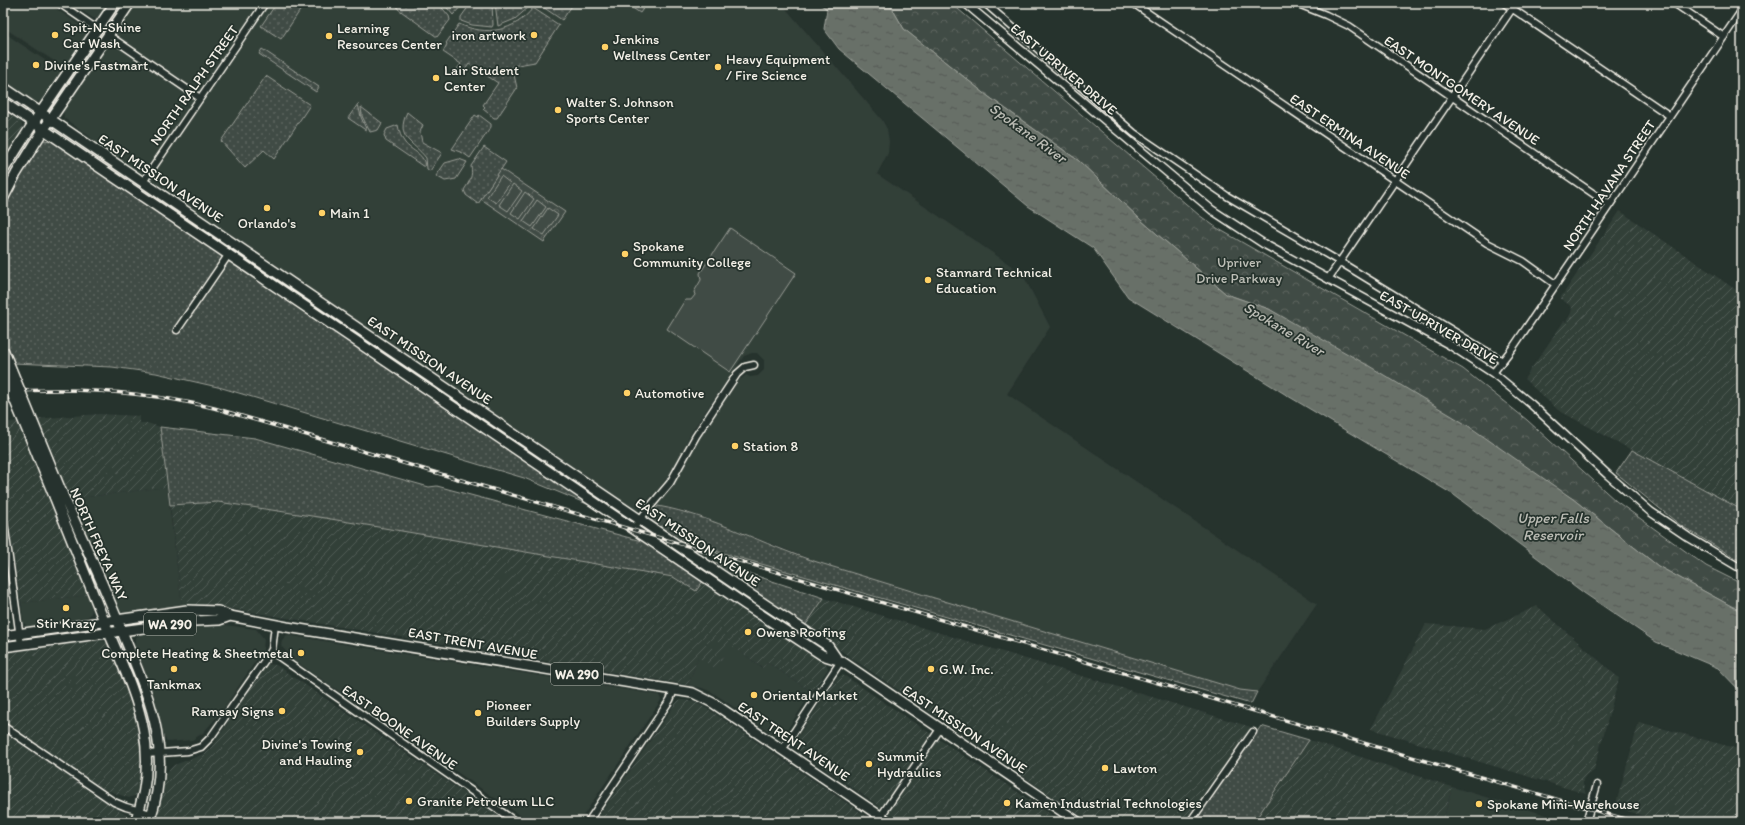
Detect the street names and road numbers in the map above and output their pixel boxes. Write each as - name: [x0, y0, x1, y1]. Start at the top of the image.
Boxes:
- street label: EAST UPRIVER DRIVE: [1007, 20, 1121, 119]
- street label: NORTH RALPH STREET: [147, 22, 242, 148]
- street label: EAST MONTGOMERY AVENUE: [1381, 32, 1543, 149]
- street label: EAST ERMINA AVENUE: [1286, 90, 1413, 183]
- street label: NORTH HAVANA STREET: [1559, 117, 1660, 254]
- street label: EAST MISSION AVENUE: [95, 130, 227, 227]
- street label: EAST UPRIVER DRIVE: [1377, 287, 1501, 368]
- street label: EAST MISSION AVENUE: [364, 312, 496, 409]
- street label: NORTH FREYA WAY: [66, 485, 131, 603]
- street label: EAST MISSION AVENUE: [632, 494, 764, 591]
- road number: WA 290: [144, 613, 196, 635]
- street label: EAST TRENT AVENUE: [407, 624, 539, 663]
- road number: WA 290: [551, 663, 603, 685]
- street label: EAST BOONE AVENUE: [339, 681, 461, 774]
- street label: EAST MISSION AVENUE: [899, 681, 1031, 778]
- street label: EAST TRENT AVENUE: [735, 698, 853, 785]

